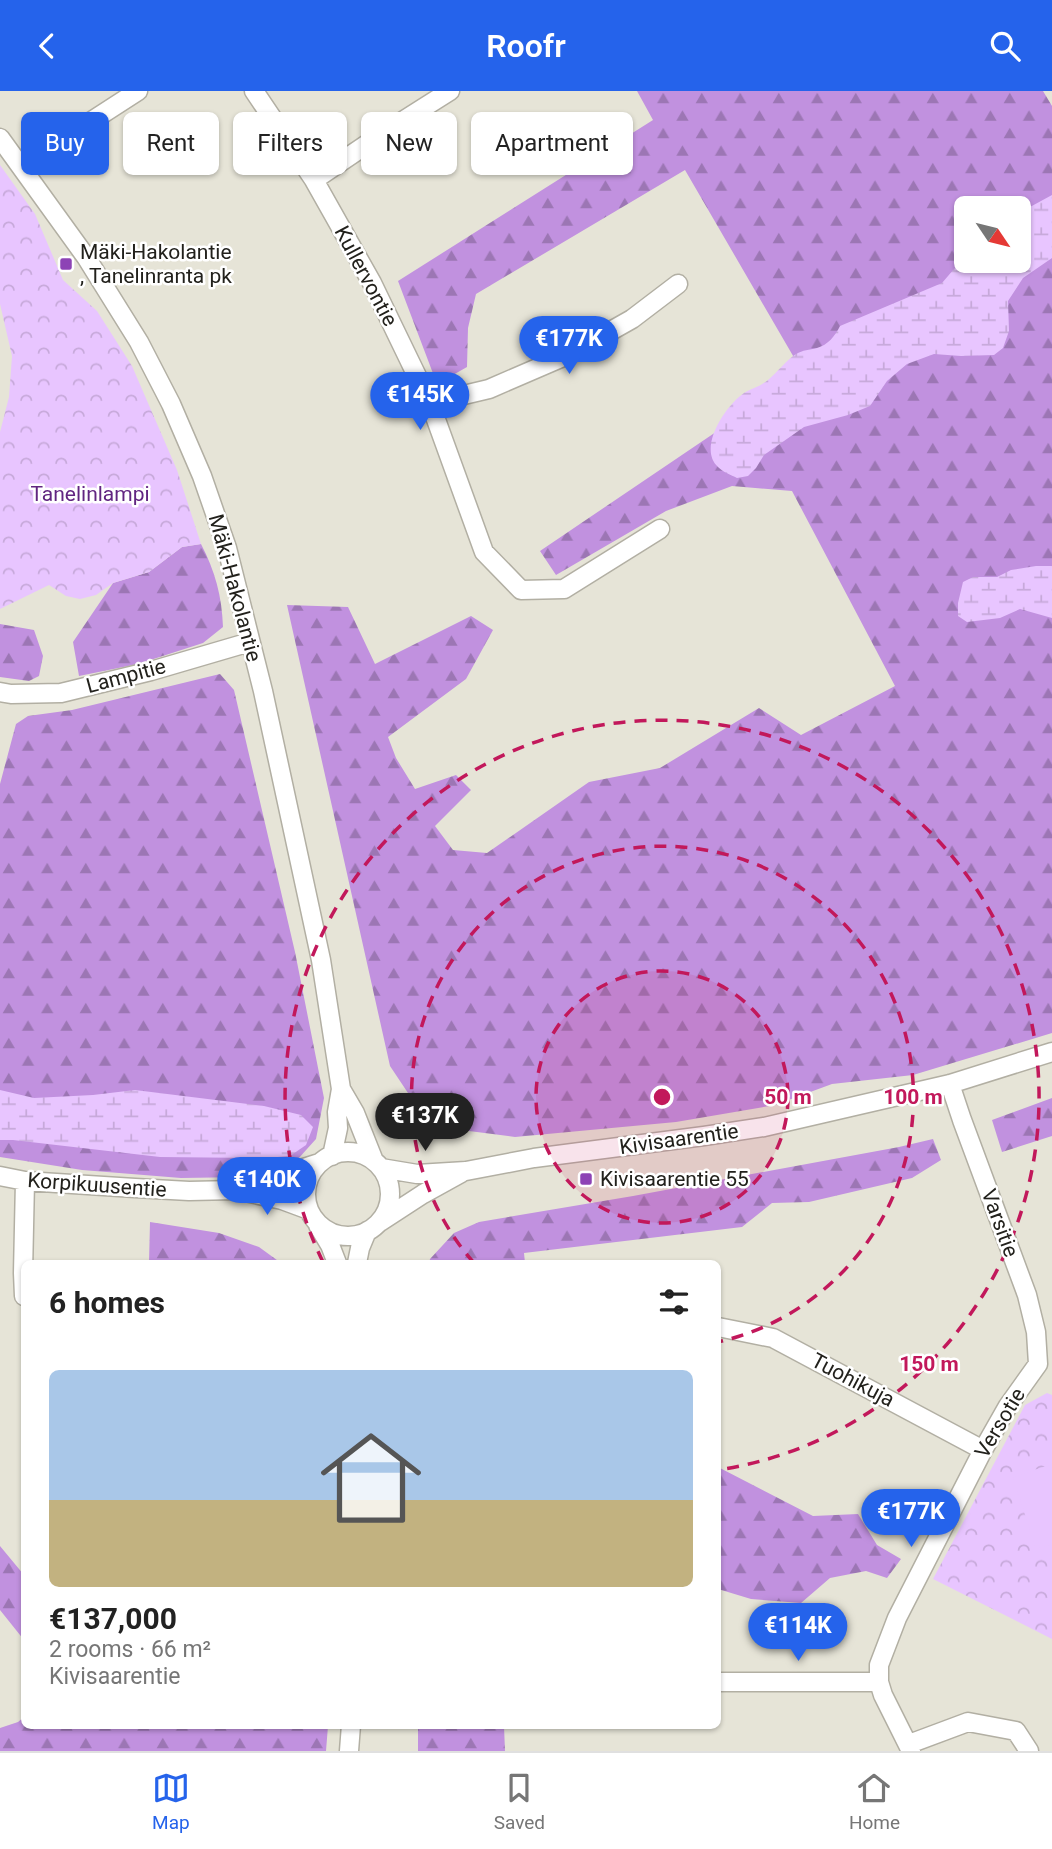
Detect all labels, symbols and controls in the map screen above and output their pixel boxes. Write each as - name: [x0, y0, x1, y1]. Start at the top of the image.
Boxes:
- icon: back: [28, 27, 66, 65]
- text: Roofr: [486, 27, 566, 65]
- icon: search: [986, 27, 1024, 65]
- chip: Buy: [21, 112, 109, 175]
- chip: Rent: [123, 112, 219, 175]
- chip: Filters: [233, 112, 347, 175]
- chip: New: [361, 112, 457, 175]
- chip: Apartment: [471, 112, 633, 175]
- north arrow: [954, 196, 1031, 273]
- map controls: [954, 196, 1031, 273]
- street label: Kullervontie: [330, 222, 402, 330]
- place label: Mäki-Hakolantie , Tanelinranta pk: [80, 240, 232, 288]
- marker: Mäki-Hakolantie , Tanelinranta pk: [58, 256, 74, 272]
- pin: €177K: [520, 317, 618, 376]
- text: €177K: [535, 325, 603, 352]
- pin: €145K: [371, 373, 469, 432]
- text: €145K: [386, 381, 454, 408]
- park label: Tanelinlampi: [30, 482, 150, 506]
- street label: Mäki-Hakolantie: [204, 512, 266, 664]
- street label: Lampitie: [84, 654, 168, 698]
- centre of rings: [650, 1085, 674, 1109]
- text: 50 m: [764, 1085, 812, 1109]
- text: 100 m: [883, 1085, 943, 1109]
- pin: €137K: [376, 1093, 474, 1153]
- text: €137K: [391, 1102, 459, 1129]
- street label: Kivisaarentie: [618, 1119, 740, 1159]
- pin: €140K: [218, 1157, 316, 1217]
- text: €140K: [233, 1166, 301, 1193]
- place label: Kivisaarentie 55: [600, 1167, 749, 1191]
- street label: Korpikuusentie: [27, 1168, 167, 1202]
- marker: Kivisaarentie 55: [578, 1171, 594, 1187]
- street label: Varsitie: [977, 1186, 1023, 1260]
- icon: filters: [655, 1283, 693, 1321]
- text: 6 homes: [49, 1285, 165, 1320]
- street label: Tuohikuja: [807, 1348, 899, 1412]
- text: 150 m: [899, 1352, 959, 1376]
- street label: Versotie: [970, 1384, 1030, 1462]
- icon: home: [308, 1415, 434, 1541]
- pin: €177K: [862, 1489, 960, 1549]
- text: €177K: [877, 1498, 945, 1525]
- text: €137,000: [49, 1601, 177, 1636]
- pin: €114K: [749, 1603, 847, 1663]
- text: €114K: [764, 1612, 832, 1639]
- text: 2 rooms · 66 m²: [49, 1636, 211, 1663]
- text: Kivisaarentie: [49, 1663, 180, 1690]
- tab: Map: [152, 1769, 190, 1834]
- tab: Saved: [494, 1769, 545, 1834]
- tab: Home: [849, 1769, 900, 1834]

